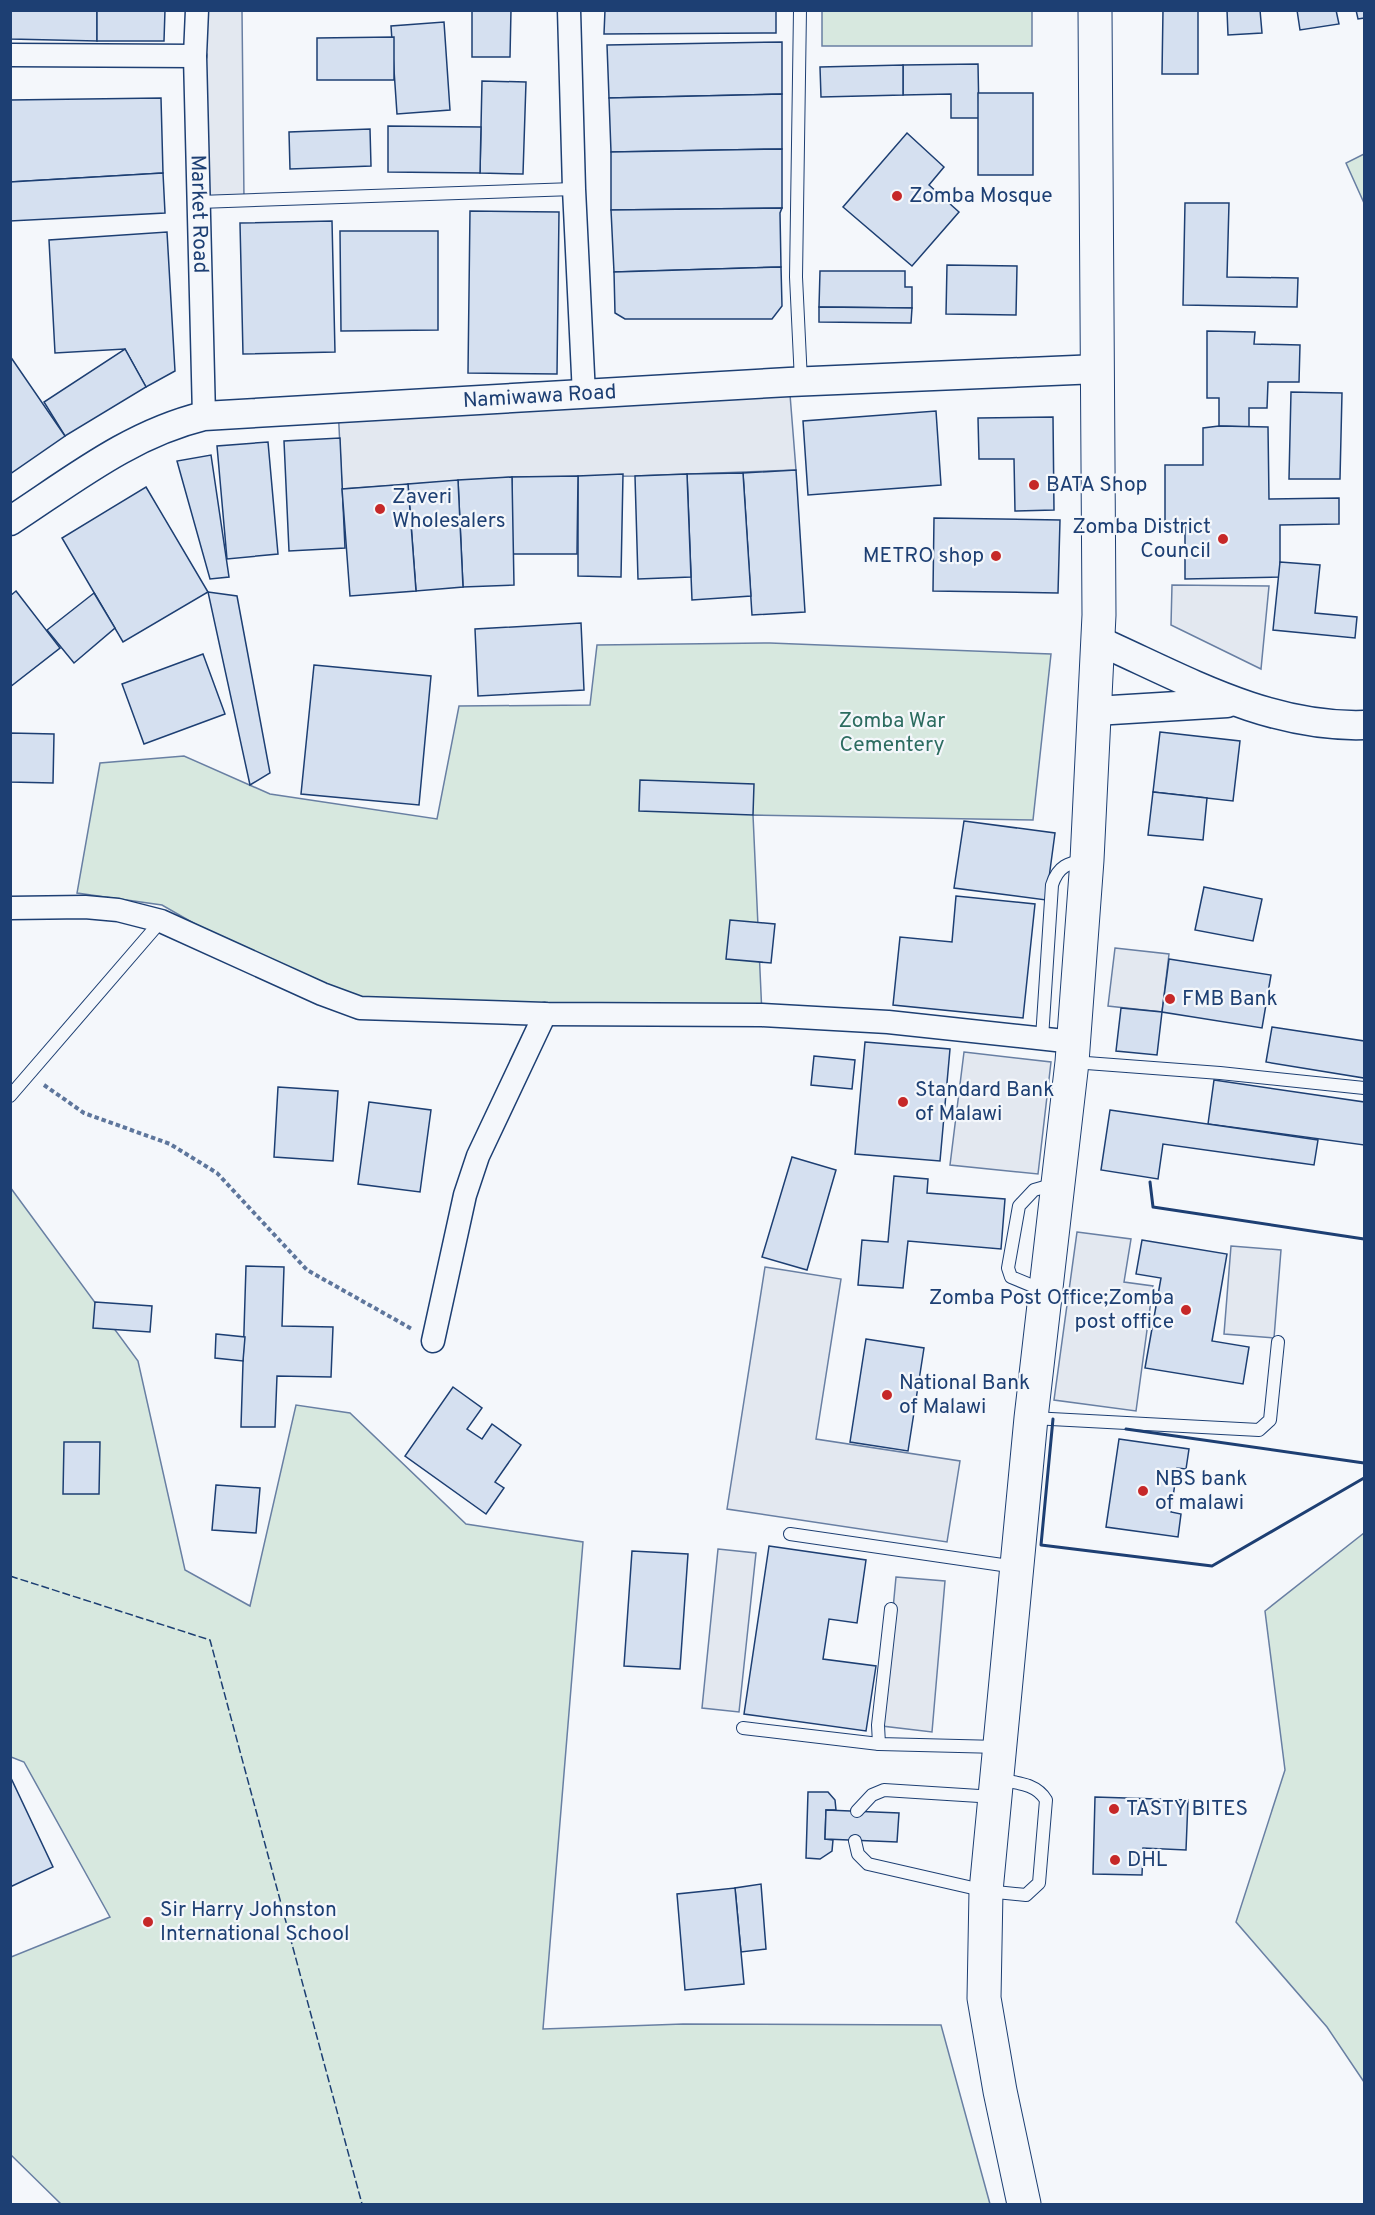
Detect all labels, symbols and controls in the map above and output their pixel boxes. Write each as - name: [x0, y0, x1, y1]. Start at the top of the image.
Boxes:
- street label: Market Road: [184, 154, 214, 274]
- place label: Zomba Mosque: [909, 183, 1053, 210]
- marker: Zomba Mosque: [890, 189, 904, 203]
- street label: Namiwawa Road: [462, 379, 617, 414]
- place label: BATA Shop: [1046, 472, 1147, 499]
- marker: BATA Shop: [1027, 478, 1041, 492]
- place label: Zaveri Wholesalers: [392, 484, 506, 535]
- marker: Zaveri Wholesalers: [373, 502, 387, 516]
- place label: Zomba District Council: [1072, 514, 1211, 565]
- marker: Zomba District Council: [1216, 532, 1230, 546]
- place label: METRO shop: [863, 543, 984, 570]
- marker: METRO shop: [989, 549, 1003, 563]
- park label: Zomba War Cementery: [839, 708, 945, 759]
- place label: FMB Bank: [1182, 986, 1278, 1013]
- marker: FMB Bank: [1163, 992, 1177, 1006]
- place label: Standard Bank of Malawi: [915, 1077, 1054, 1128]
- marker: Standard Bank of Malawi: [896, 1095, 910, 1109]
- place label: Zomba Post Office;Zomba post office: [929, 1285, 1174, 1336]
- marker: Zomba Post Office;Zomba post office: [1179, 1303, 1193, 1317]
- place label: National Bank of Malawi: [899, 1370, 1030, 1421]
- marker: National Bank of Malawi: [880, 1388, 894, 1402]
- place label: NBS bank of malawi: [1155, 1466, 1247, 1517]
- marker: NBS bank of malawi: [1136, 1484, 1150, 1498]
- place label: TASTY BITES: [1126, 1796, 1248, 1823]
- marker: TASTY BITES: [1107, 1802, 1121, 1816]
- place label: DHL: [1127, 1847, 1168, 1874]
- marker: DHL: [1108, 1853, 1122, 1867]
- place label: Sir Harry Johnston International School: [160, 1897, 349, 1948]
- marker: Sir Harry Johnston International School: [141, 1915, 155, 1929]

